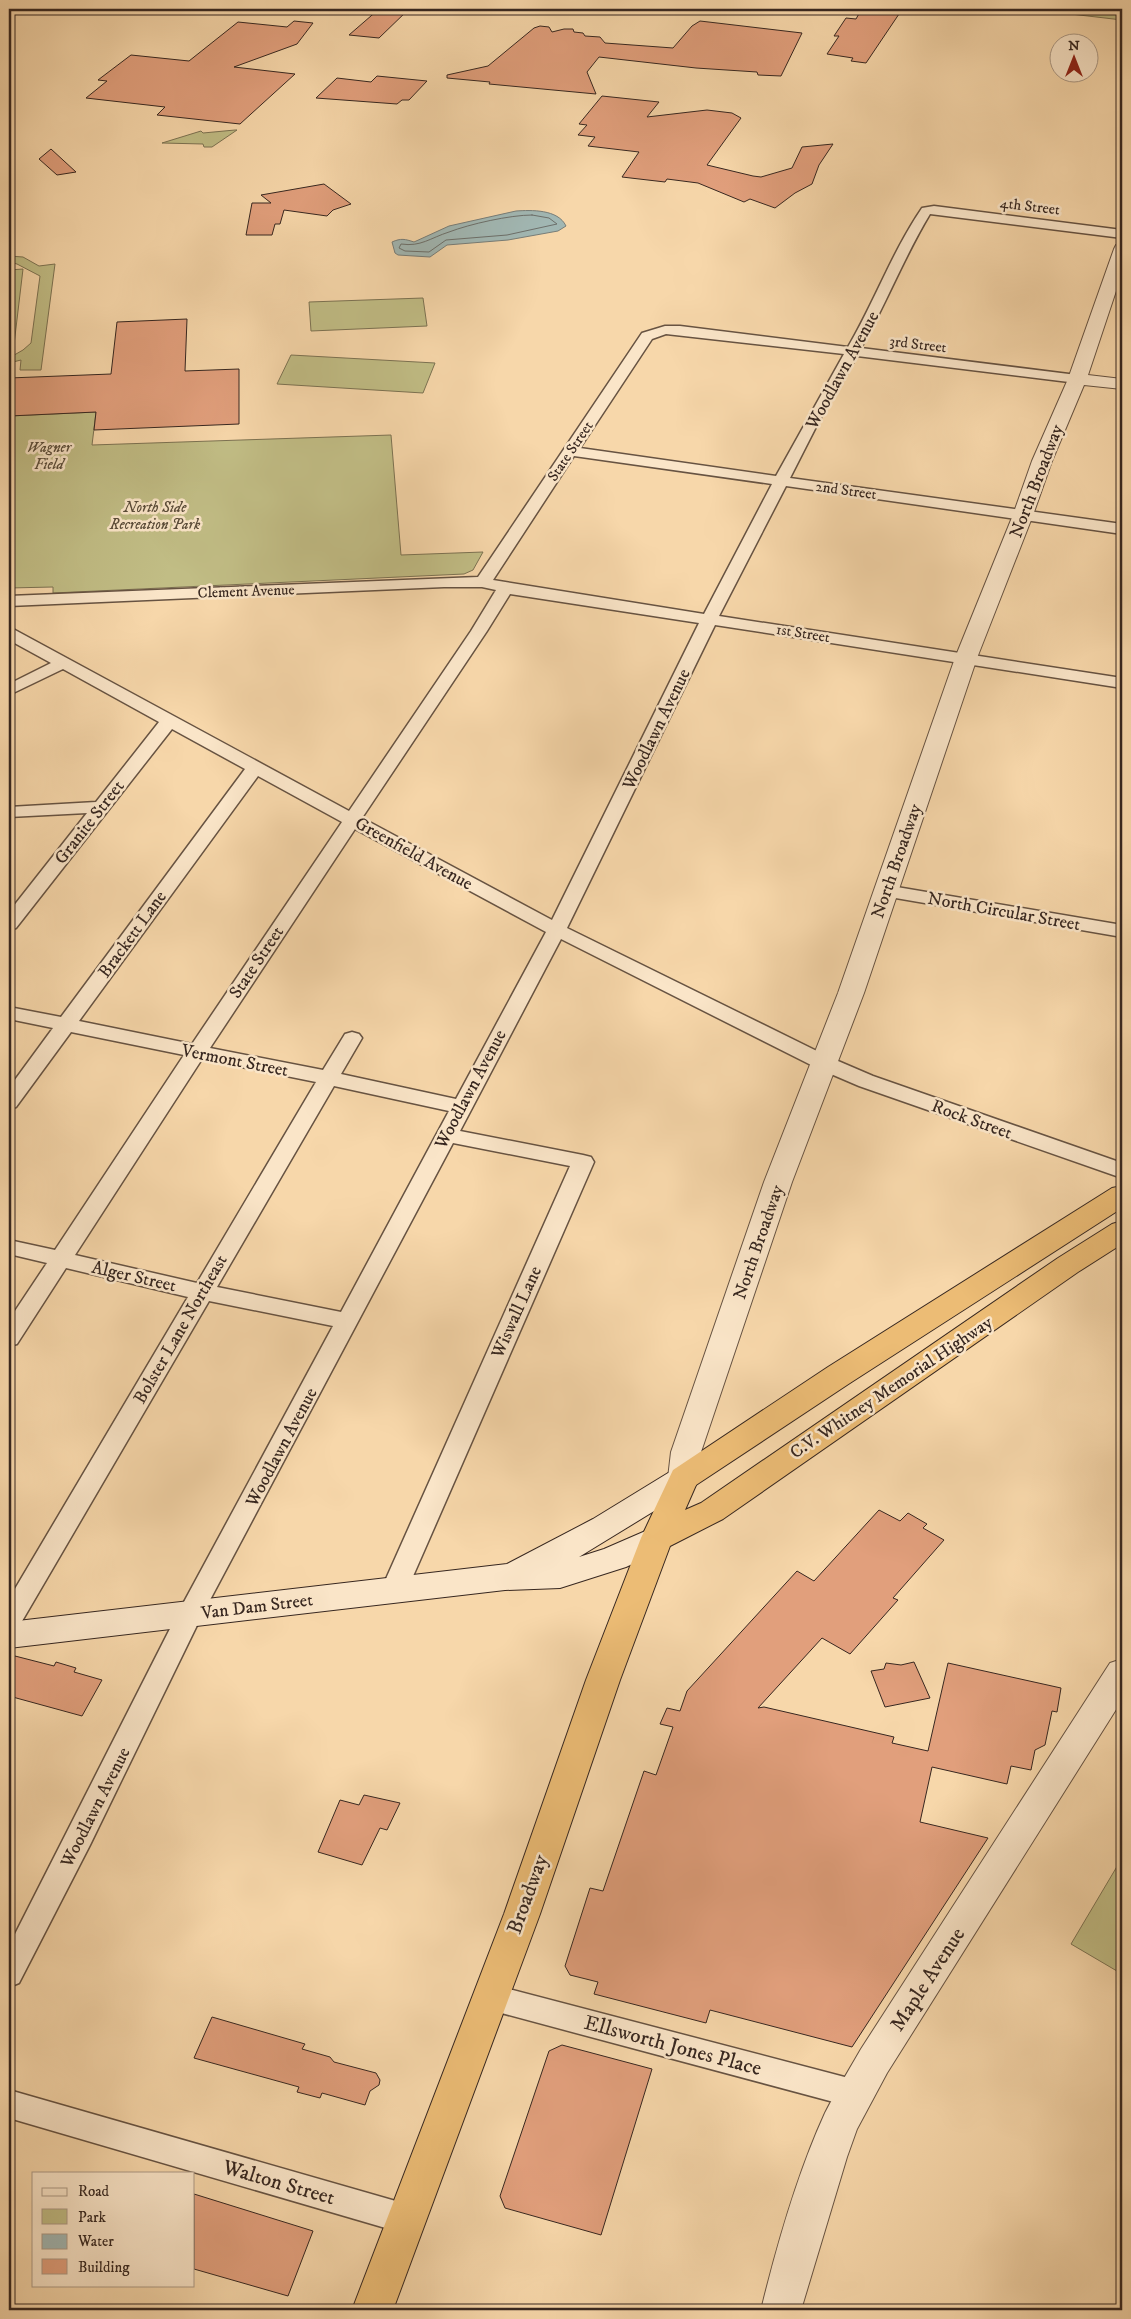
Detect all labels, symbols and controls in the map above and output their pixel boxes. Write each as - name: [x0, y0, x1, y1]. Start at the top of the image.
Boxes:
- north arrow: [1048, 32, 1098, 82]
- text: N: [1068, 37, 1080, 55]
- street label: 4th Street: [999, 193, 1061, 220]
- street label: Woodlawn Avenue: [801, 308, 884, 434]
- street label: 3rd Street: [888, 332, 948, 357]
- street label: State Street: [543, 417, 598, 485]
- street label: North Broadway: [1005, 421, 1069, 541]
- park label: Wagner Field: [27, 438, 73, 474]
- street label: 2nd Street: [814, 477, 878, 504]
- park label: North Side Recreation Park: [109, 498, 201, 534]
- street label: Clement Avenue: [197, 580, 295, 603]
- street label: 1st Street: [775, 620, 831, 647]
- street label: Woodlawn Avenue: [618, 665, 696, 794]
- street label: Granite Street: [50, 776, 130, 869]
- street label: North Broadway: [867, 801, 927, 922]
- street label: Greenfield Avenue: [351, 812, 476, 895]
- street label: Brackett Lane: [94, 887, 172, 982]
- street label: North Circular Street: [926, 888, 1082, 936]
- street label: State Street: [225, 922, 289, 1003]
- street label: Woodlawn Avenue: [430, 1026, 512, 1154]
- street label: Vermont Street: [179, 1040, 290, 1082]
- street label: Rock Street: [929, 1095, 1015, 1145]
- street label: North Broadway: [729, 1182, 789, 1303]
- street label: Bolster Lane Northeast: [129, 1251, 233, 1408]
- street label: Alger Street: [89, 1257, 178, 1297]
- street label: Wiswall Lane: [486, 1263, 547, 1363]
- street label: C.V. Whitney Memorial Highway: [786, 1312, 997, 1464]
- street label: Woodlawn Avenue: [241, 1384, 323, 1512]
- street label: Van Dam Street: [199, 1589, 314, 1625]
- street label: Woodlawn Avenue: [56, 1744, 136, 1872]
- street label: Broadway: [502, 1850, 555, 1938]
- street label: Maple Avenue: [885, 1923, 971, 2036]
- street label: Ellsworth Jones Place: [581, 2010, 765, 2082]
- street label: Walton Street: [219, 2154, 338, 2211]
- legend: [32, 2172, 195, 2286]
- text: Road: [78, 2182, 110, 2201]
- text: Park: [78, 2208, 107, 2227]
- text: Water: [77, 2232, 114, 2251]
- text: Building: [78, 2258, 130, 2277]

